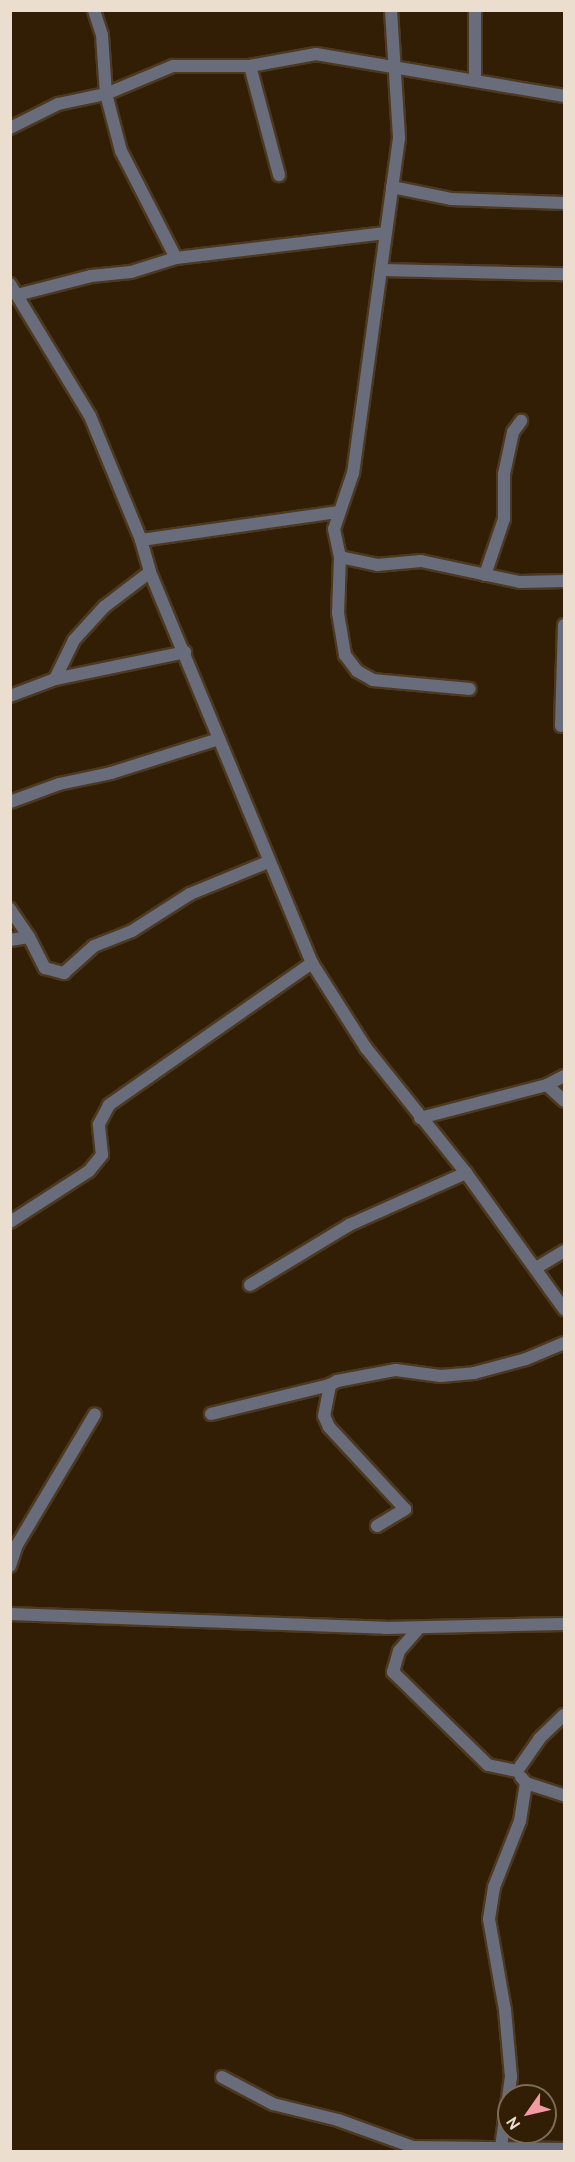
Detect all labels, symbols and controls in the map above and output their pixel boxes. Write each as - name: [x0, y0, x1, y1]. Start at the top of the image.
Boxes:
- north arrow: [497, 2084, 557, 2144]
- text: N: [502, 2113, 524, 2133]

